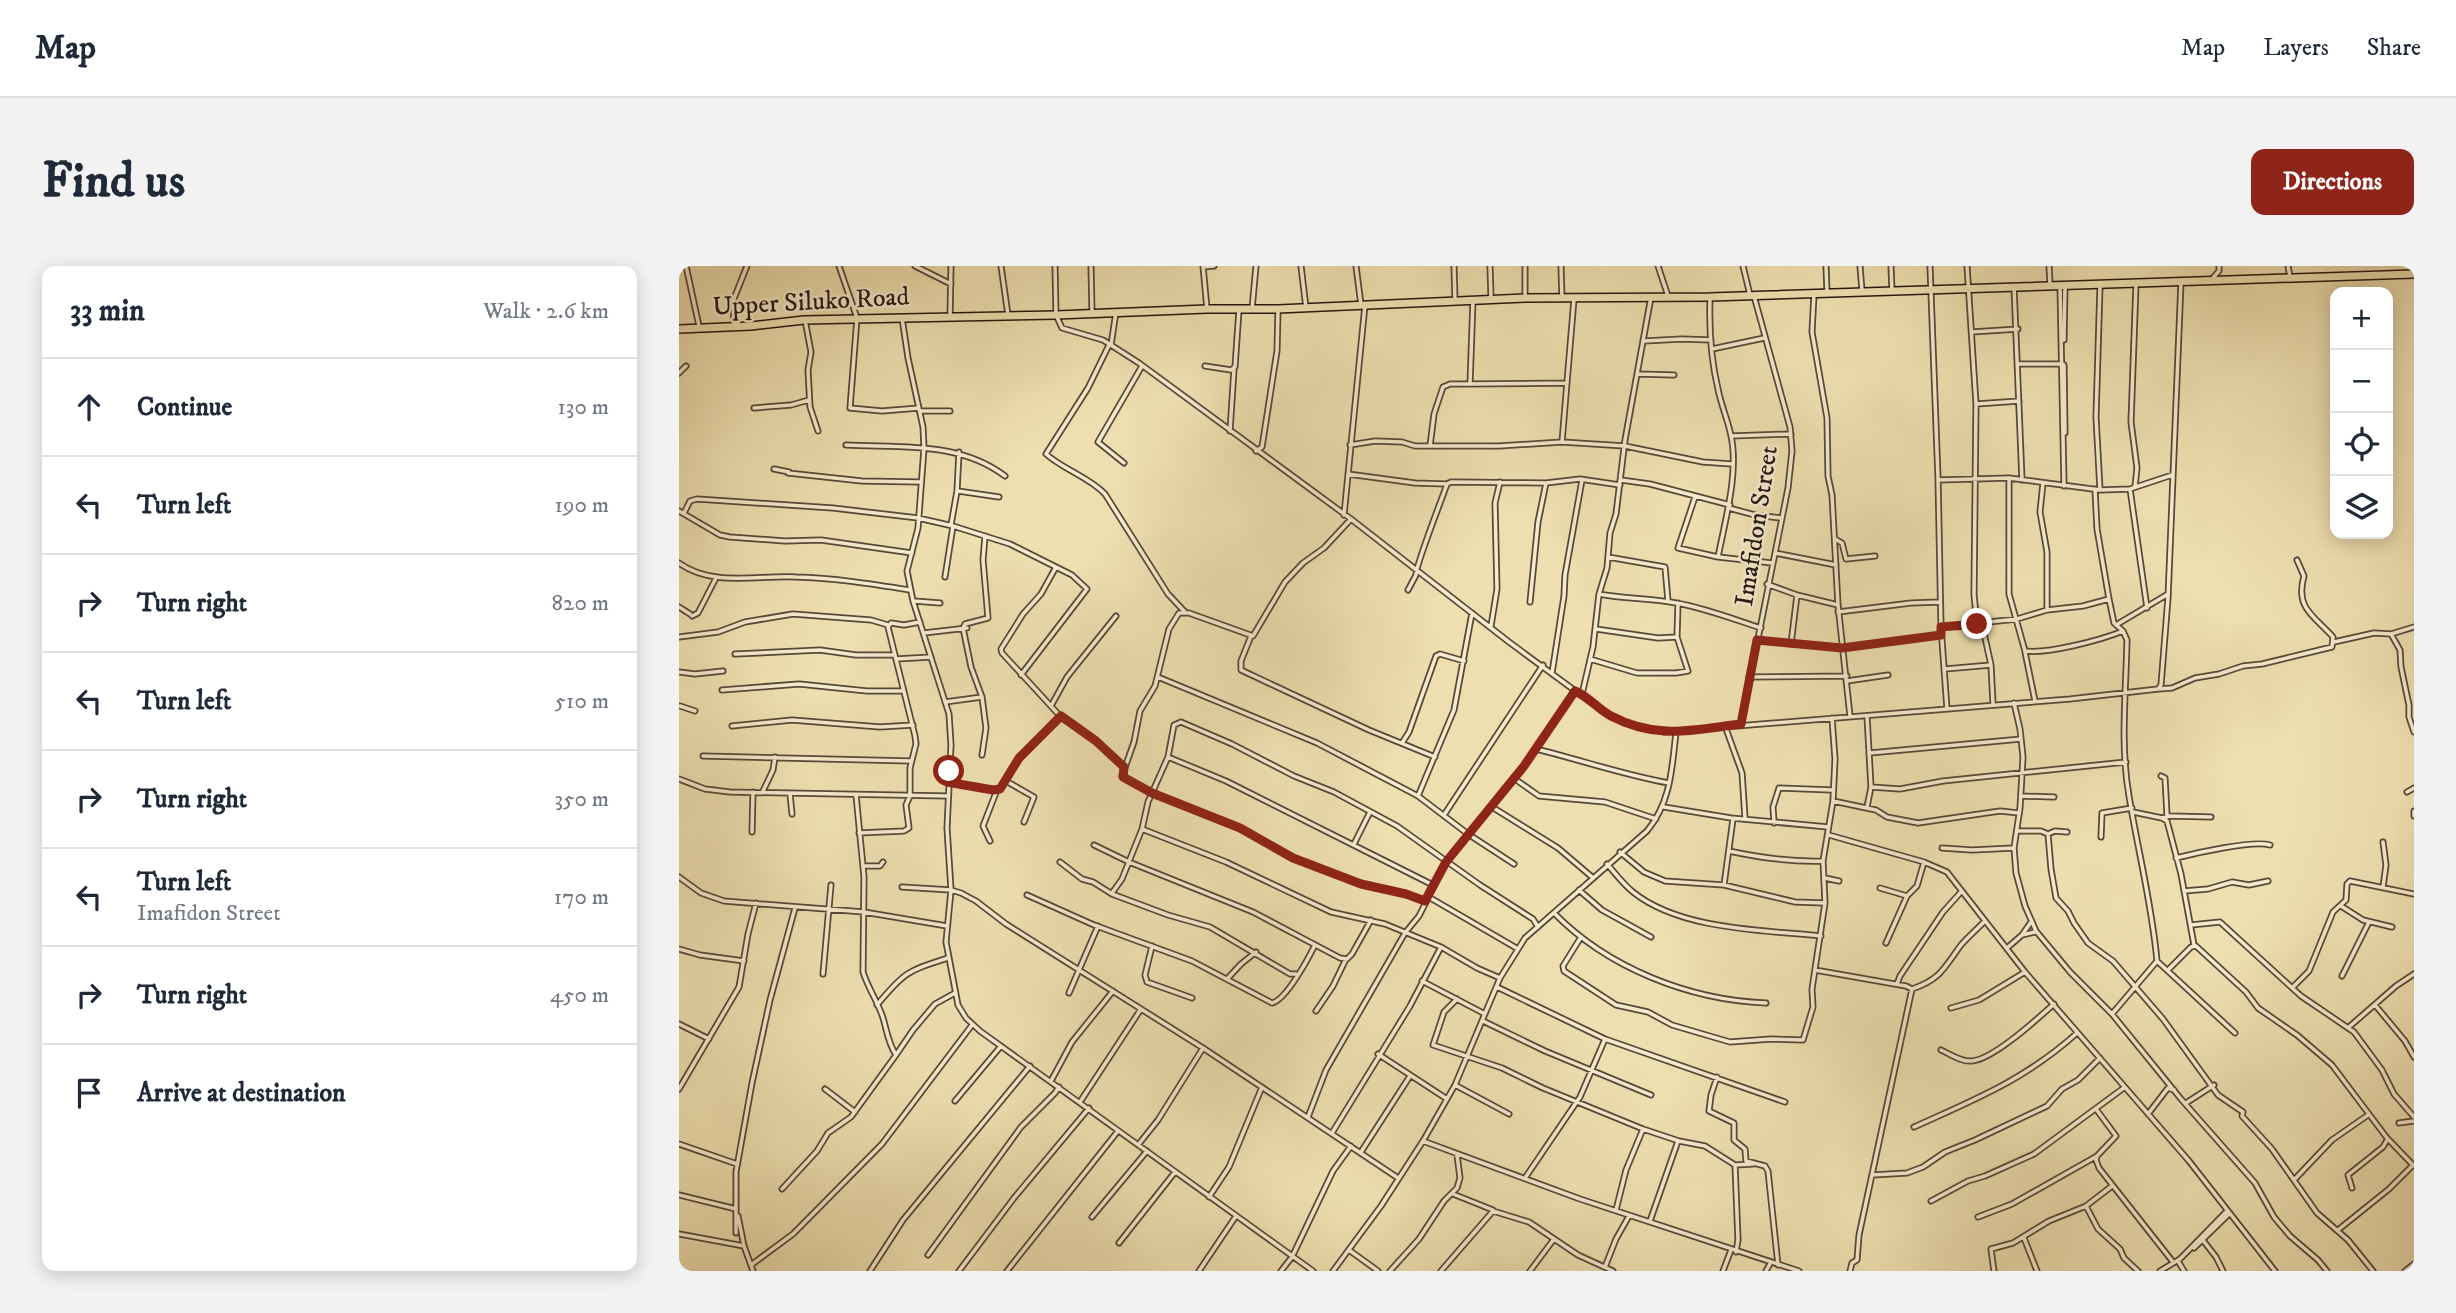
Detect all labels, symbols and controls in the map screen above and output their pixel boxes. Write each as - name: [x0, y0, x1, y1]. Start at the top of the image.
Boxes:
- text: Map: [35, 28, 96, 69]
- text: Map: [2181, 33, 2225, 63]
- text: Layers: [2263, 33, 2329, 63]
- text: Share: [2367, 33, 2421, 63]
- button: Directions: [2251, 149, 2414, 215]
- text: Find us: [42, 151, 185, 213]
- street label: Upper Siluko Road: [712, 280, 910, 324]
- map controls: [2330, 287, 2393, 539]
- button: +: [2330, 287, 2393, 350]
- text: 33 min: [70, 293, 145, 330]
- text: Walk · 2.6 km: [483, 297, 609, 326]
- button: −: [2330, 350, 2393, 413]
- icon: ahead: [70, 388, 108, 426]
- text: Continue: [137, 391, 232, 424]
- text: 130 m: [557, 393, 609, 422]
- button: locate: [2330, 413, 2393, 476]
- street label: Imafidon Street: [1728, 443, 1786, 609]
- button: layers: [2330, 476, 2393, 539]
- icon: left: [70, 486, 108, 524]
- text: Turn left: [137, 489, 231, 522]
- text: 190 m: [555, 491, 609, 520]
- icon: right: [70, 584, 108, 622]
- text: Turn right: [137, 587, 247, 620]
- text: 820 m: [552, 589, 609, 618]
- route end: [1961, 608, 1992, 639]
- icon: left: [70, 682, 108, 720]
- text: Turn left: [137, 685, 231, 718]
- text: 510 m: [555, 687, 609, 716]
- route start: [933, 755, 964, 786]
- icon: right: [70, 780, 108, 818]
- text: Turn right: [137, 783, 247, 816]
- text: 350 m: [554, 785, 609, 814]
- text: Turn left: [137, 866, 231, 899]
- icon: left: [70, 878, 108, 916]
- text: 170 m: [554, 883, 609, 912]
- text: Imafidon Street: [137, 899, 281, 928]
- icon: right: [70, 976, 108, 1014]
- text: Turn right: [137, 979, 247, 1012]
- text: 450 m: [550, 981, 609, 1010]
- icon: arrive: [70, 1074, 108, 1112]
- text: Arrive at destination: [137, 1077, 346, 1110]

